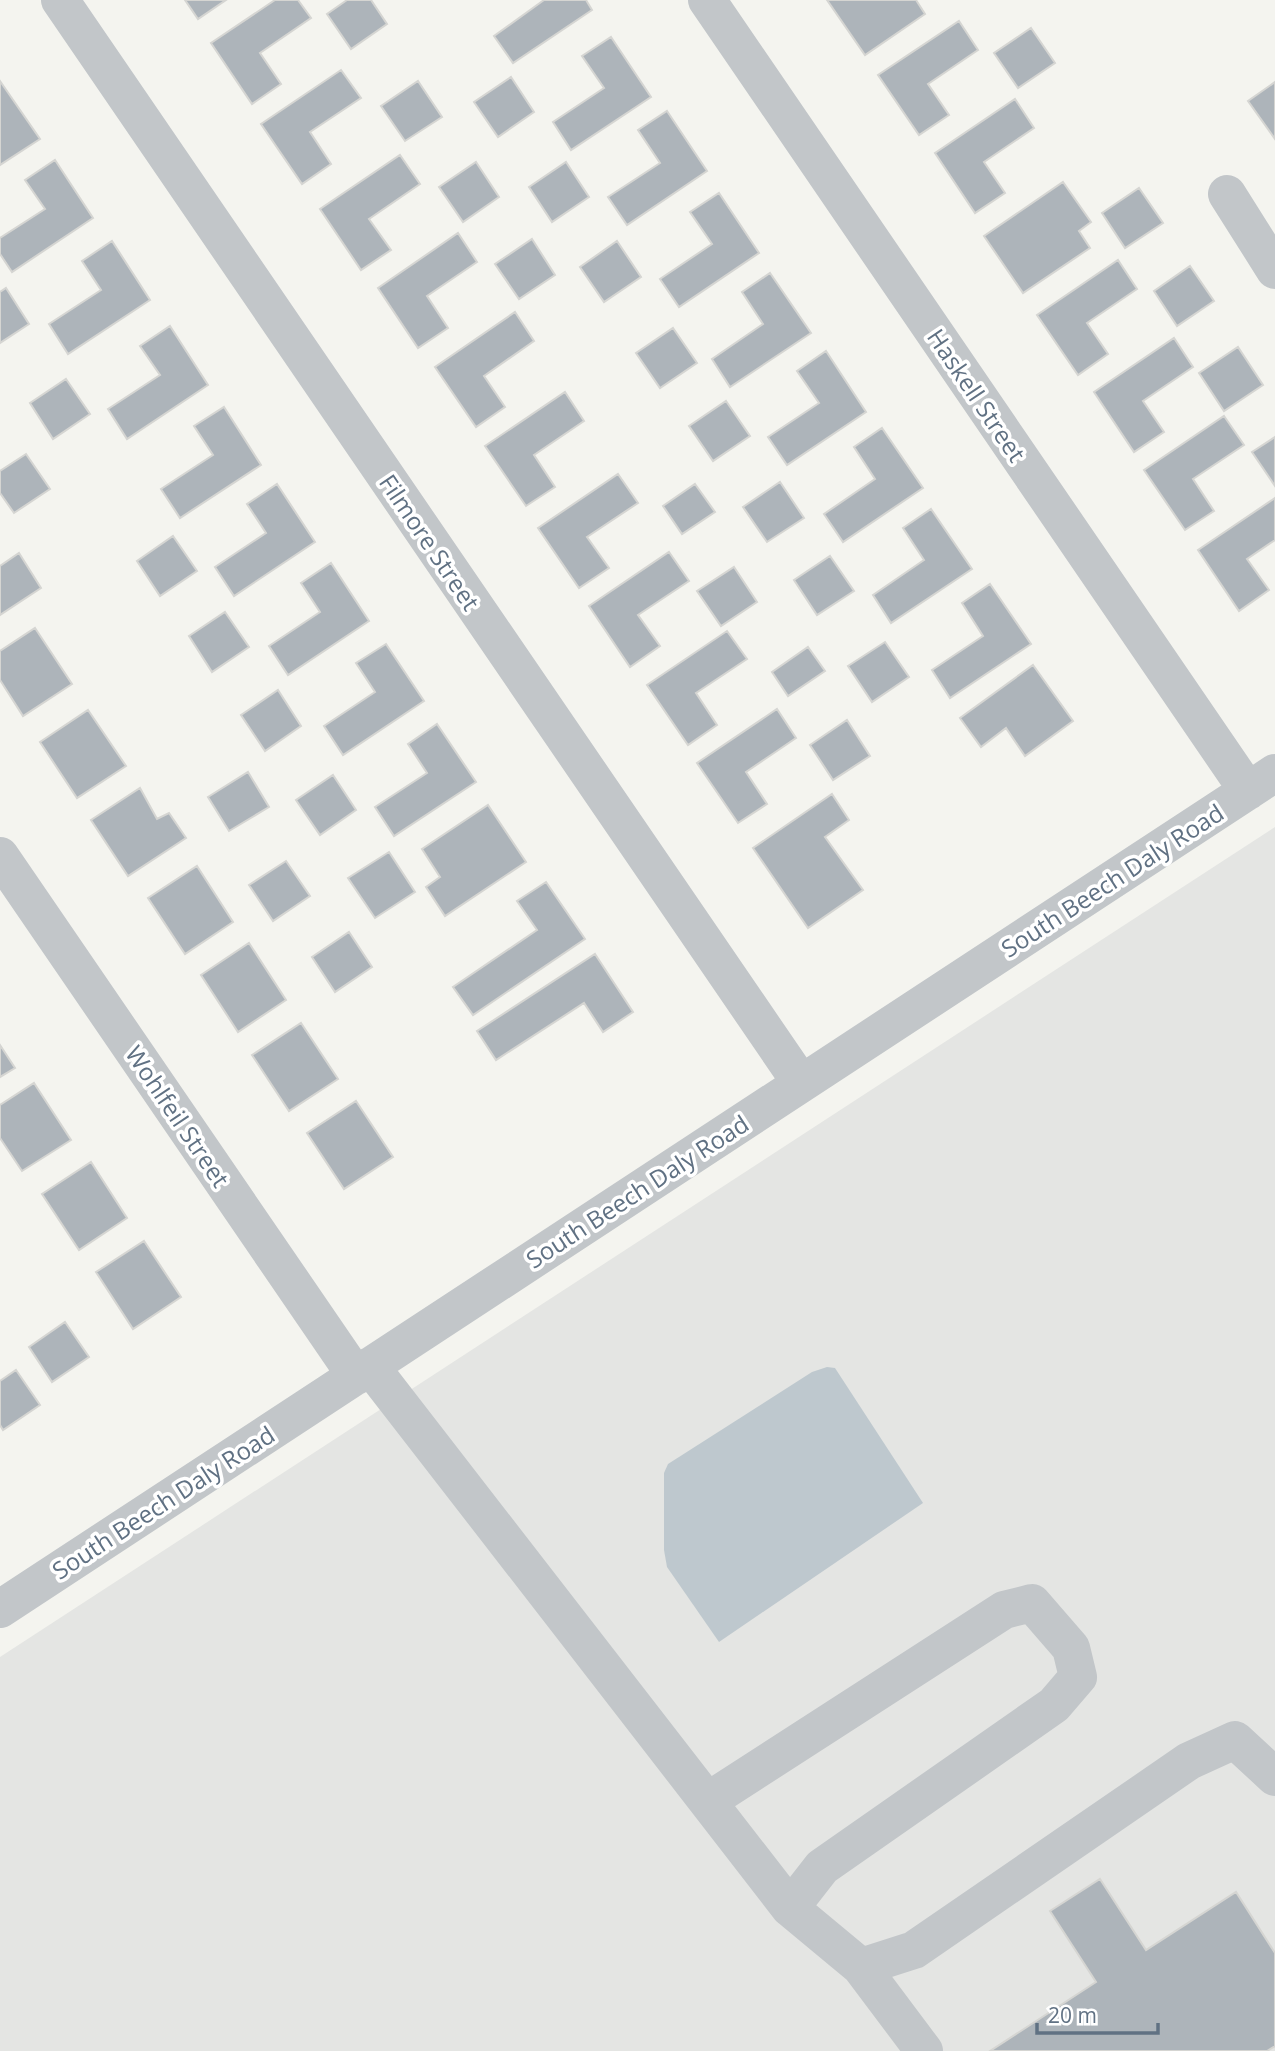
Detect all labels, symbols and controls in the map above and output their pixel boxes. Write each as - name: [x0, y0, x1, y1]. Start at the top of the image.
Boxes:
- street label: Haskell Street: [920, 322, 1034, 468]
- street label: Filmore Street: [372, 467, 488, 617]
- street label: South Beech Daly Road: [994, 796, 1230, 964]
- street label: Wohlfeil Street: [118, 1039, 238, 1193]
- street label: South Beech Daly Road: [519, 1107, 755, 1275]
- street label: South Beech Daly Road: [45, 1418, 281, 1586]
- scale bar: [1037, 1992, 1158, 2036]
- text: 20 m: [1048, 2001, 1097, 2029]

